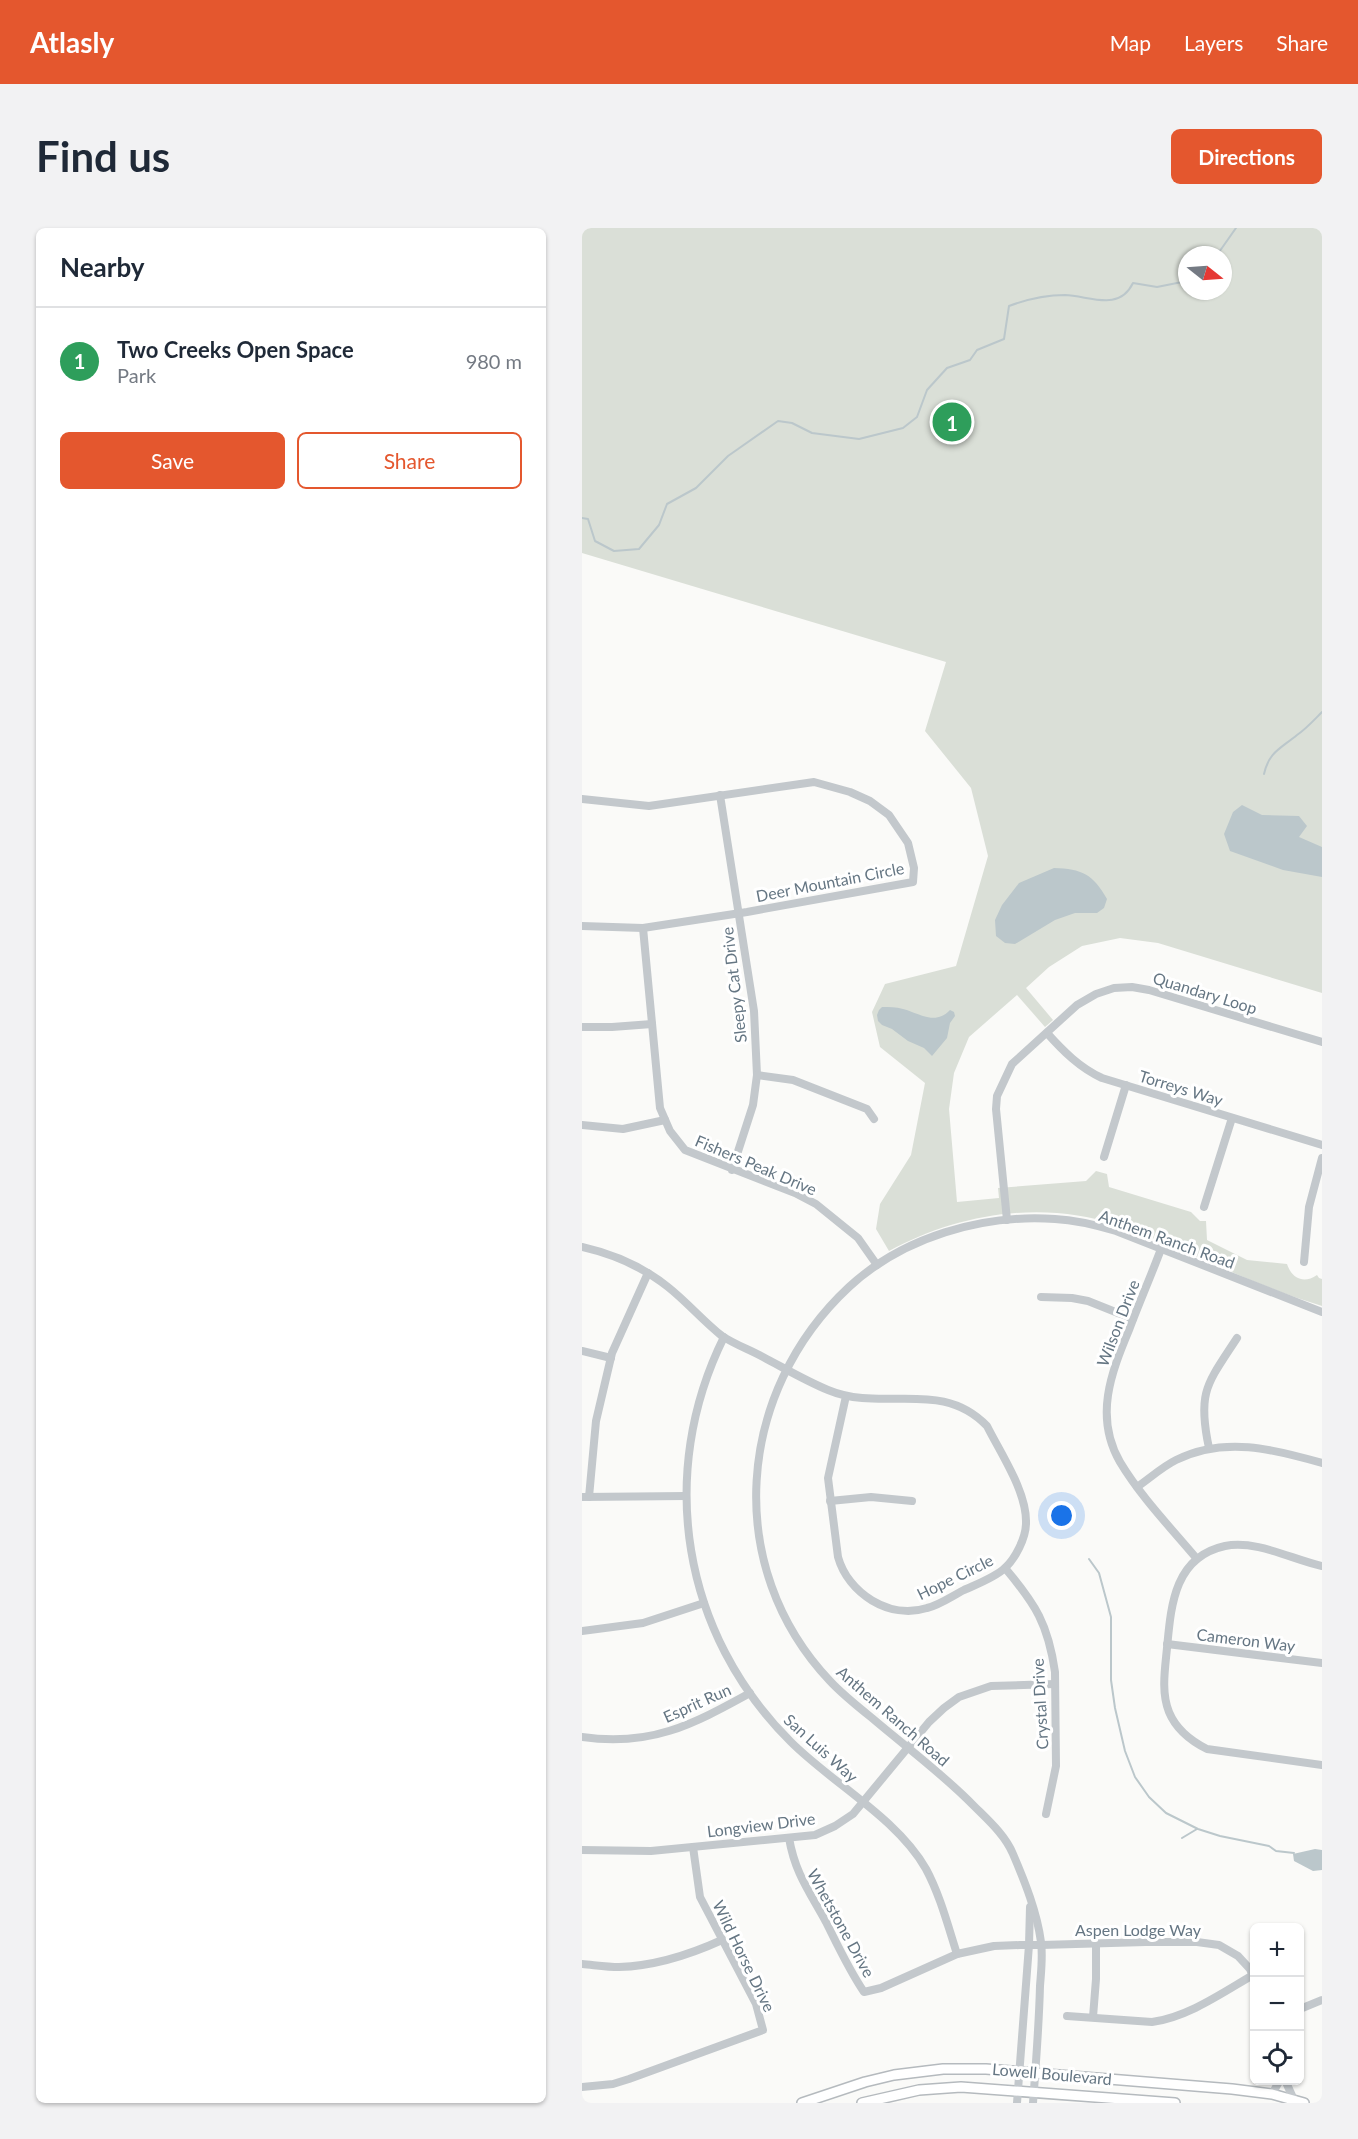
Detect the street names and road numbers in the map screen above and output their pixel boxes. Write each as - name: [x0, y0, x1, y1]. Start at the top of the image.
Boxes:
- street label: Deer Mountain Circle: [754, 858, 906, 905]
- street label: Sleepy Cat Drive: [717, 926, 750, 1044]
- street label: Quandary Loop: [1151, 968, 1260, 1017]
- street label: Torreys Way: [1137, 1066, 1226, 1110]
- street label: Fishers Peak Drive: [693, 1130, 820, 1199]
- street label: Anthem Ranch Road: [1097, 1205, 1238, 1272]
- street label: Wilson Drive: [1092, 1277, 1143, 1369]
- street label: Hope Circle: [914, 1550, 996, 1603]
- street label: Cameron Way: [1196, 1624, 1297, 1655]
- street label: Crystal Drive: [1028, 1658, 1051, 1750]
- street label: Anthem Ranch Road: [833, 1662, 953, 1770]
- street label: Esprit Run: [660, 1679, 734, 1726]
- street label: San Luis Way: [781, 1710, 863, 1786]
- street label: Longview Drive: [706, 1808, 816, 1841]
- street label: Whetstone Drive: [804, 1865, 879, 1980]
- street label: Wild Horse Drive: [709, 1897, 780, 2015]
- street label: Aspen Lodge Way: [1075, 1920, 1202, 1939]
- street label: Lowell Boulevard: [991, 2059, 1113, 2088]

